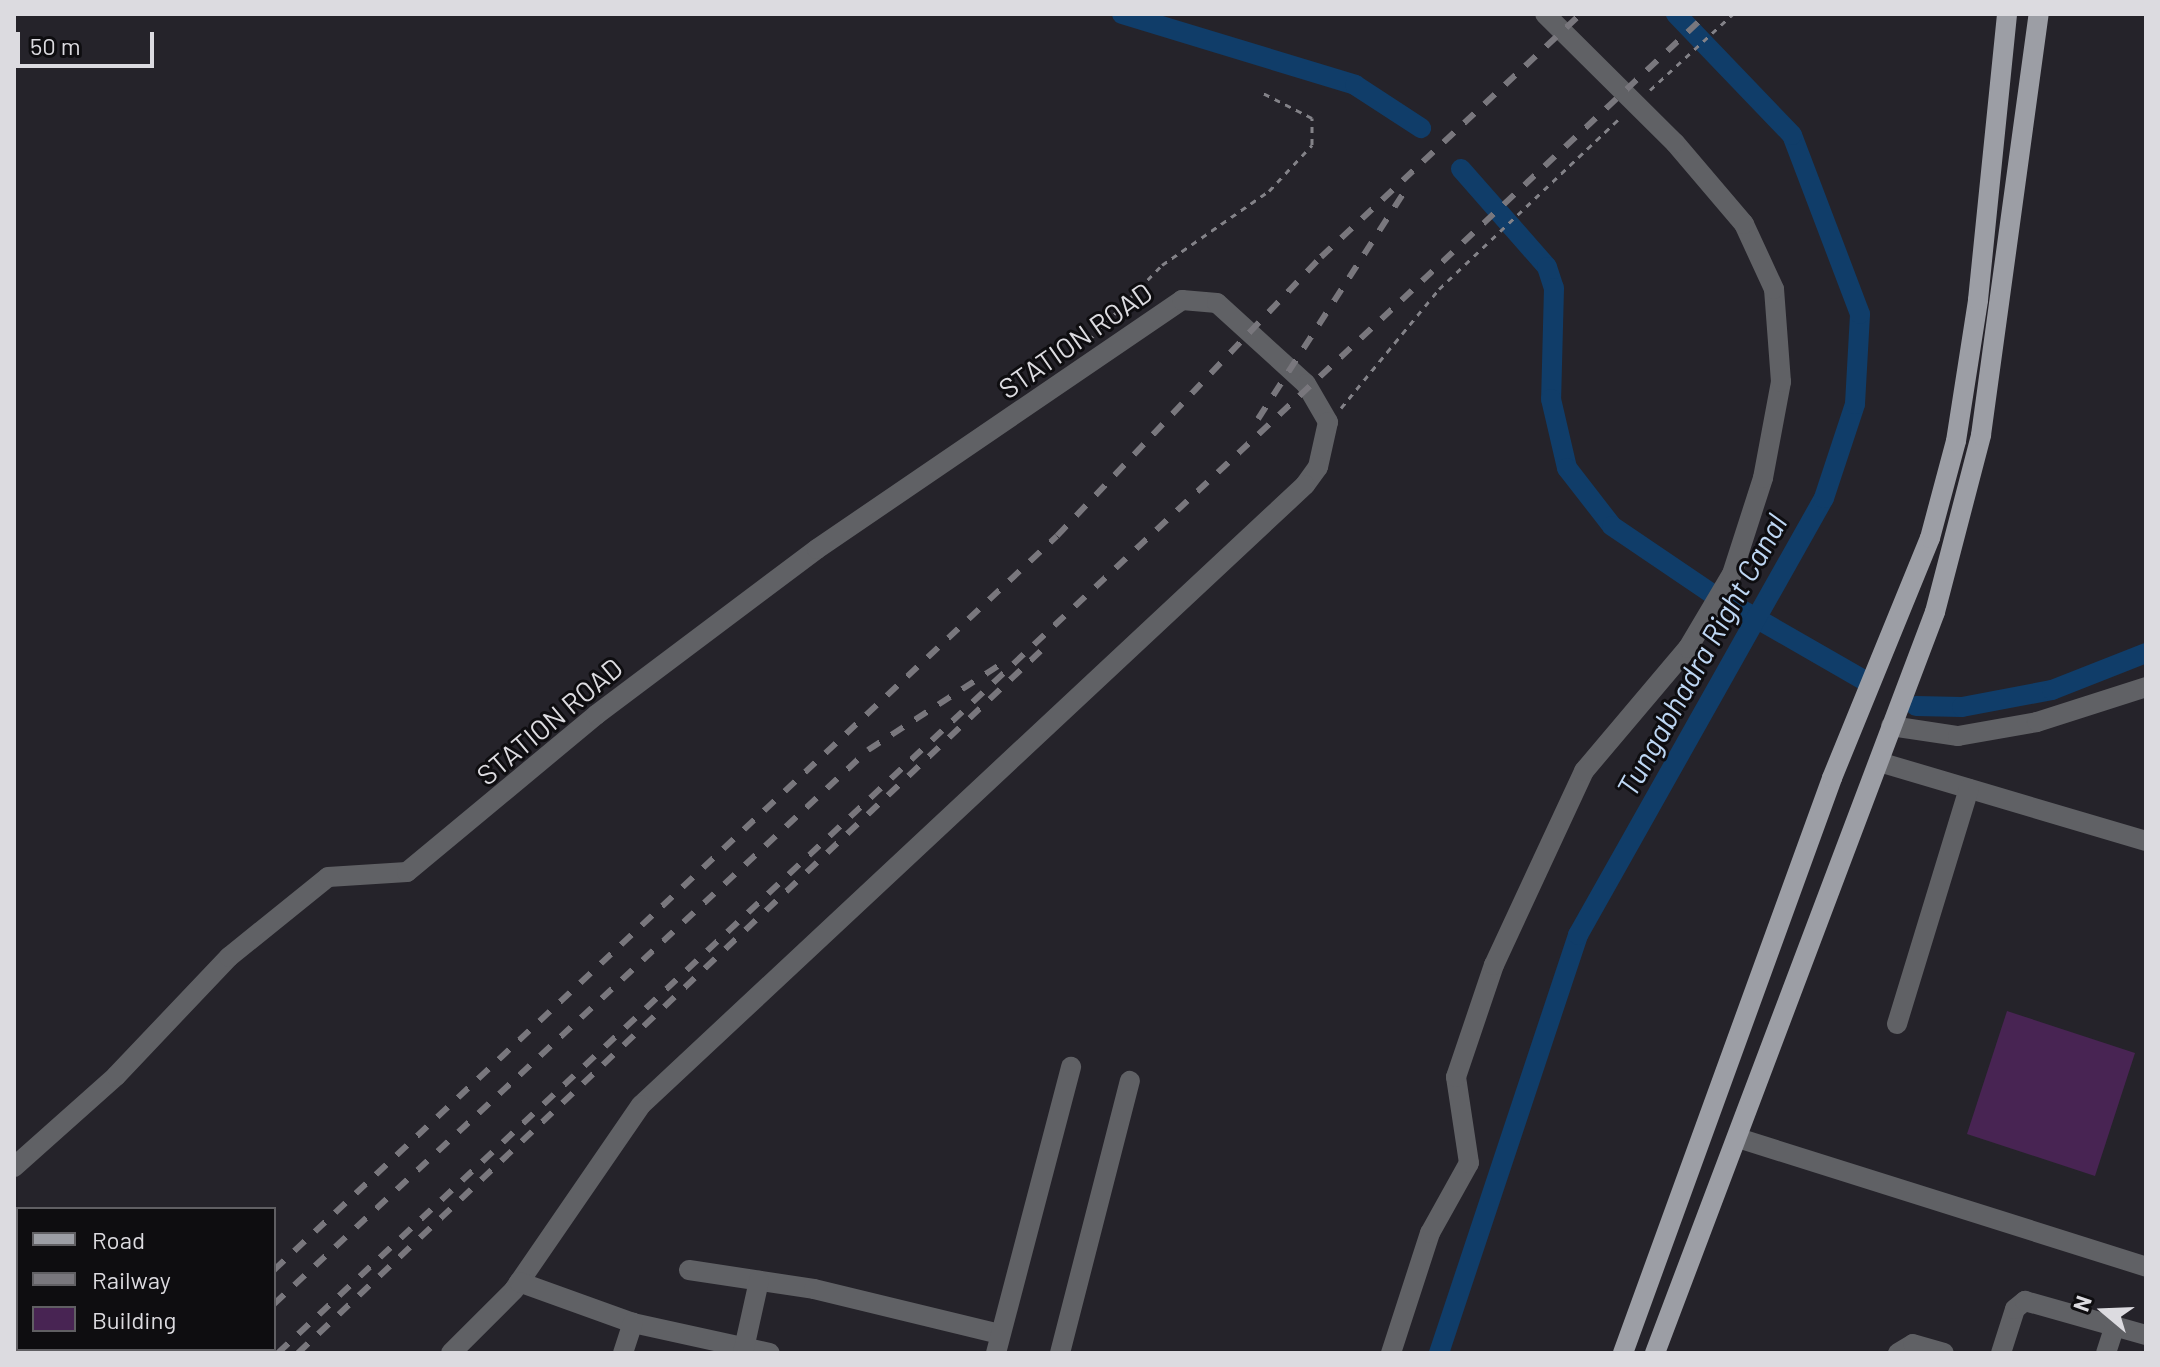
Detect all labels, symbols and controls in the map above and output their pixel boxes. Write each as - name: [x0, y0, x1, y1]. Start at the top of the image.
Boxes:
- scale bar: [20, 16, 158, 66]
- text: 50 m: [30, 31, 81, 60]
- street label: STATION ROAD: [992, 275, 1158, 405]
- water label: Tungabhadra Right Canal: [1608, 507, 1794, 803]
- street label: STATION ROAD: [470, 651, 628, 791]
- legend: [16, 1207, 276, 1351]
- text: Road: [92, 1225, 145, 1254]
- text: Railway: [92, 1265, 171, 1294]
- north arrow: [2064, 1271, 2144, 1351]
- text: N: [2067, 1292, 2096, 1314]
- text: Building: [92, 1305, 176, 1334]

